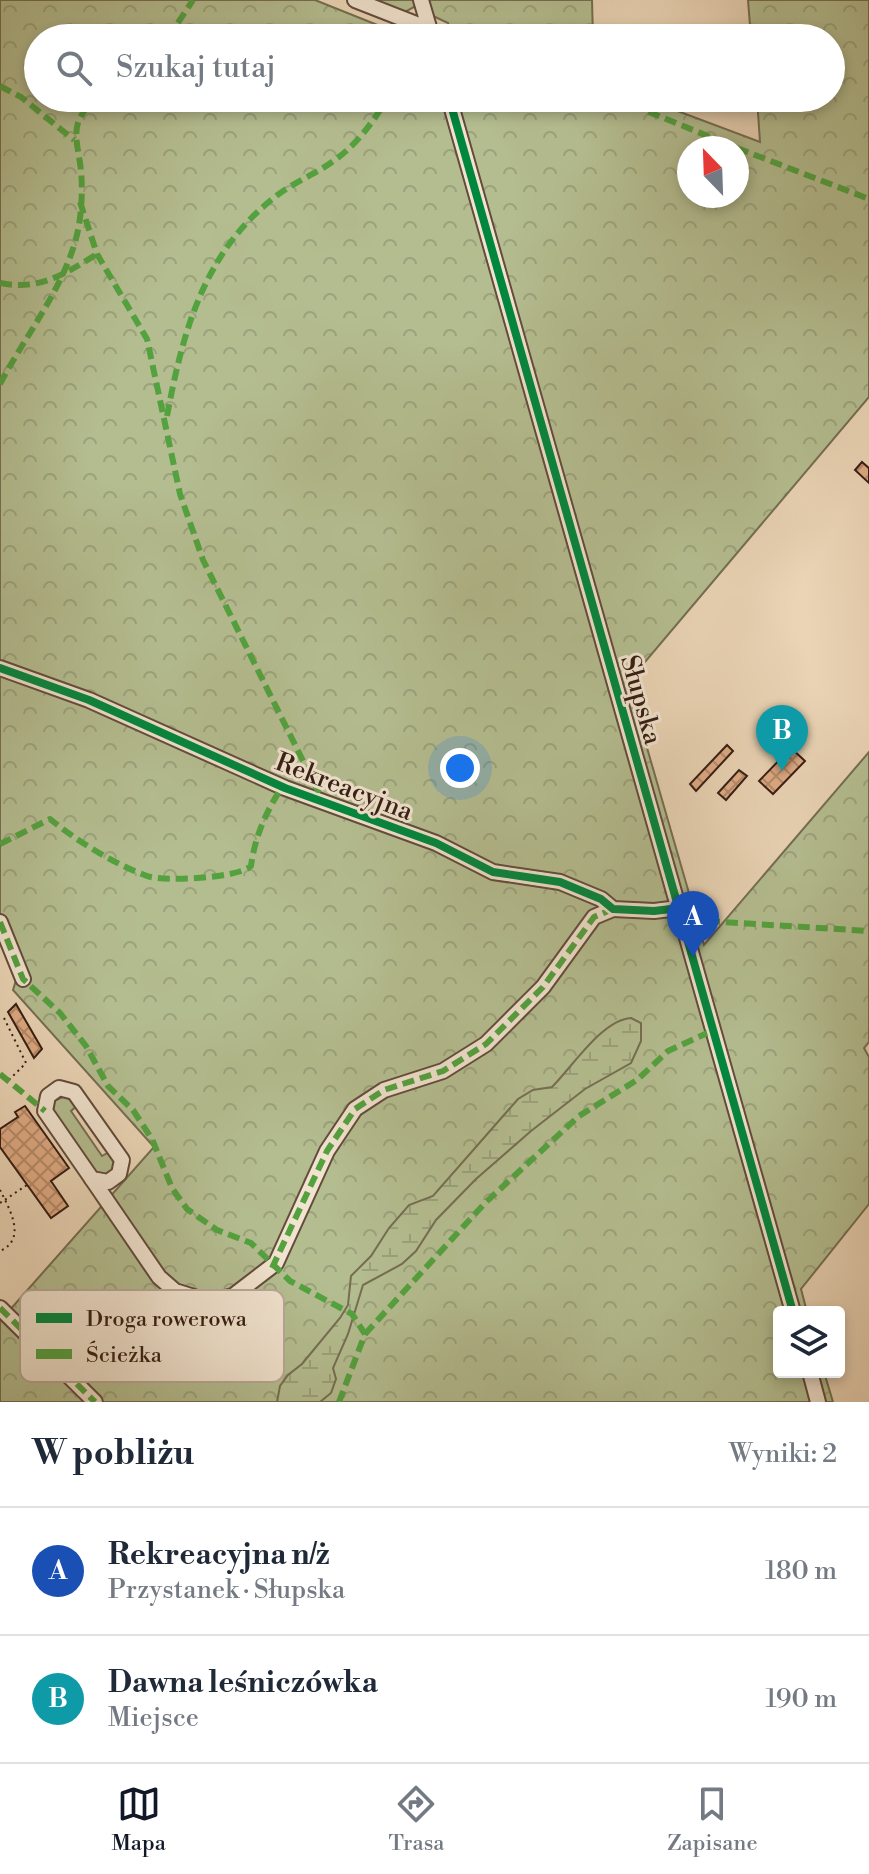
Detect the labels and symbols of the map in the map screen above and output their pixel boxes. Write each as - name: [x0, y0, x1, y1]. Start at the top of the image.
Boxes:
- north arrow: [677, 136, 749, 208]
- street label: Słupska: [613, 652, 669, 749]
- pin: B: [756, 705, 808, 771]
- street label: Rekreacyjna: [271, 746, 418, 828]
- your location: [440, 748, 480, 788]
- pin: A: [667, 891, 719, 957]
- legend: [20, 1290, 284, 1382]
- text: Droga rowerowa: [86, 1306, 248, 1333]
- text: Ścieżka: [86, 1340, 163, 1369]

